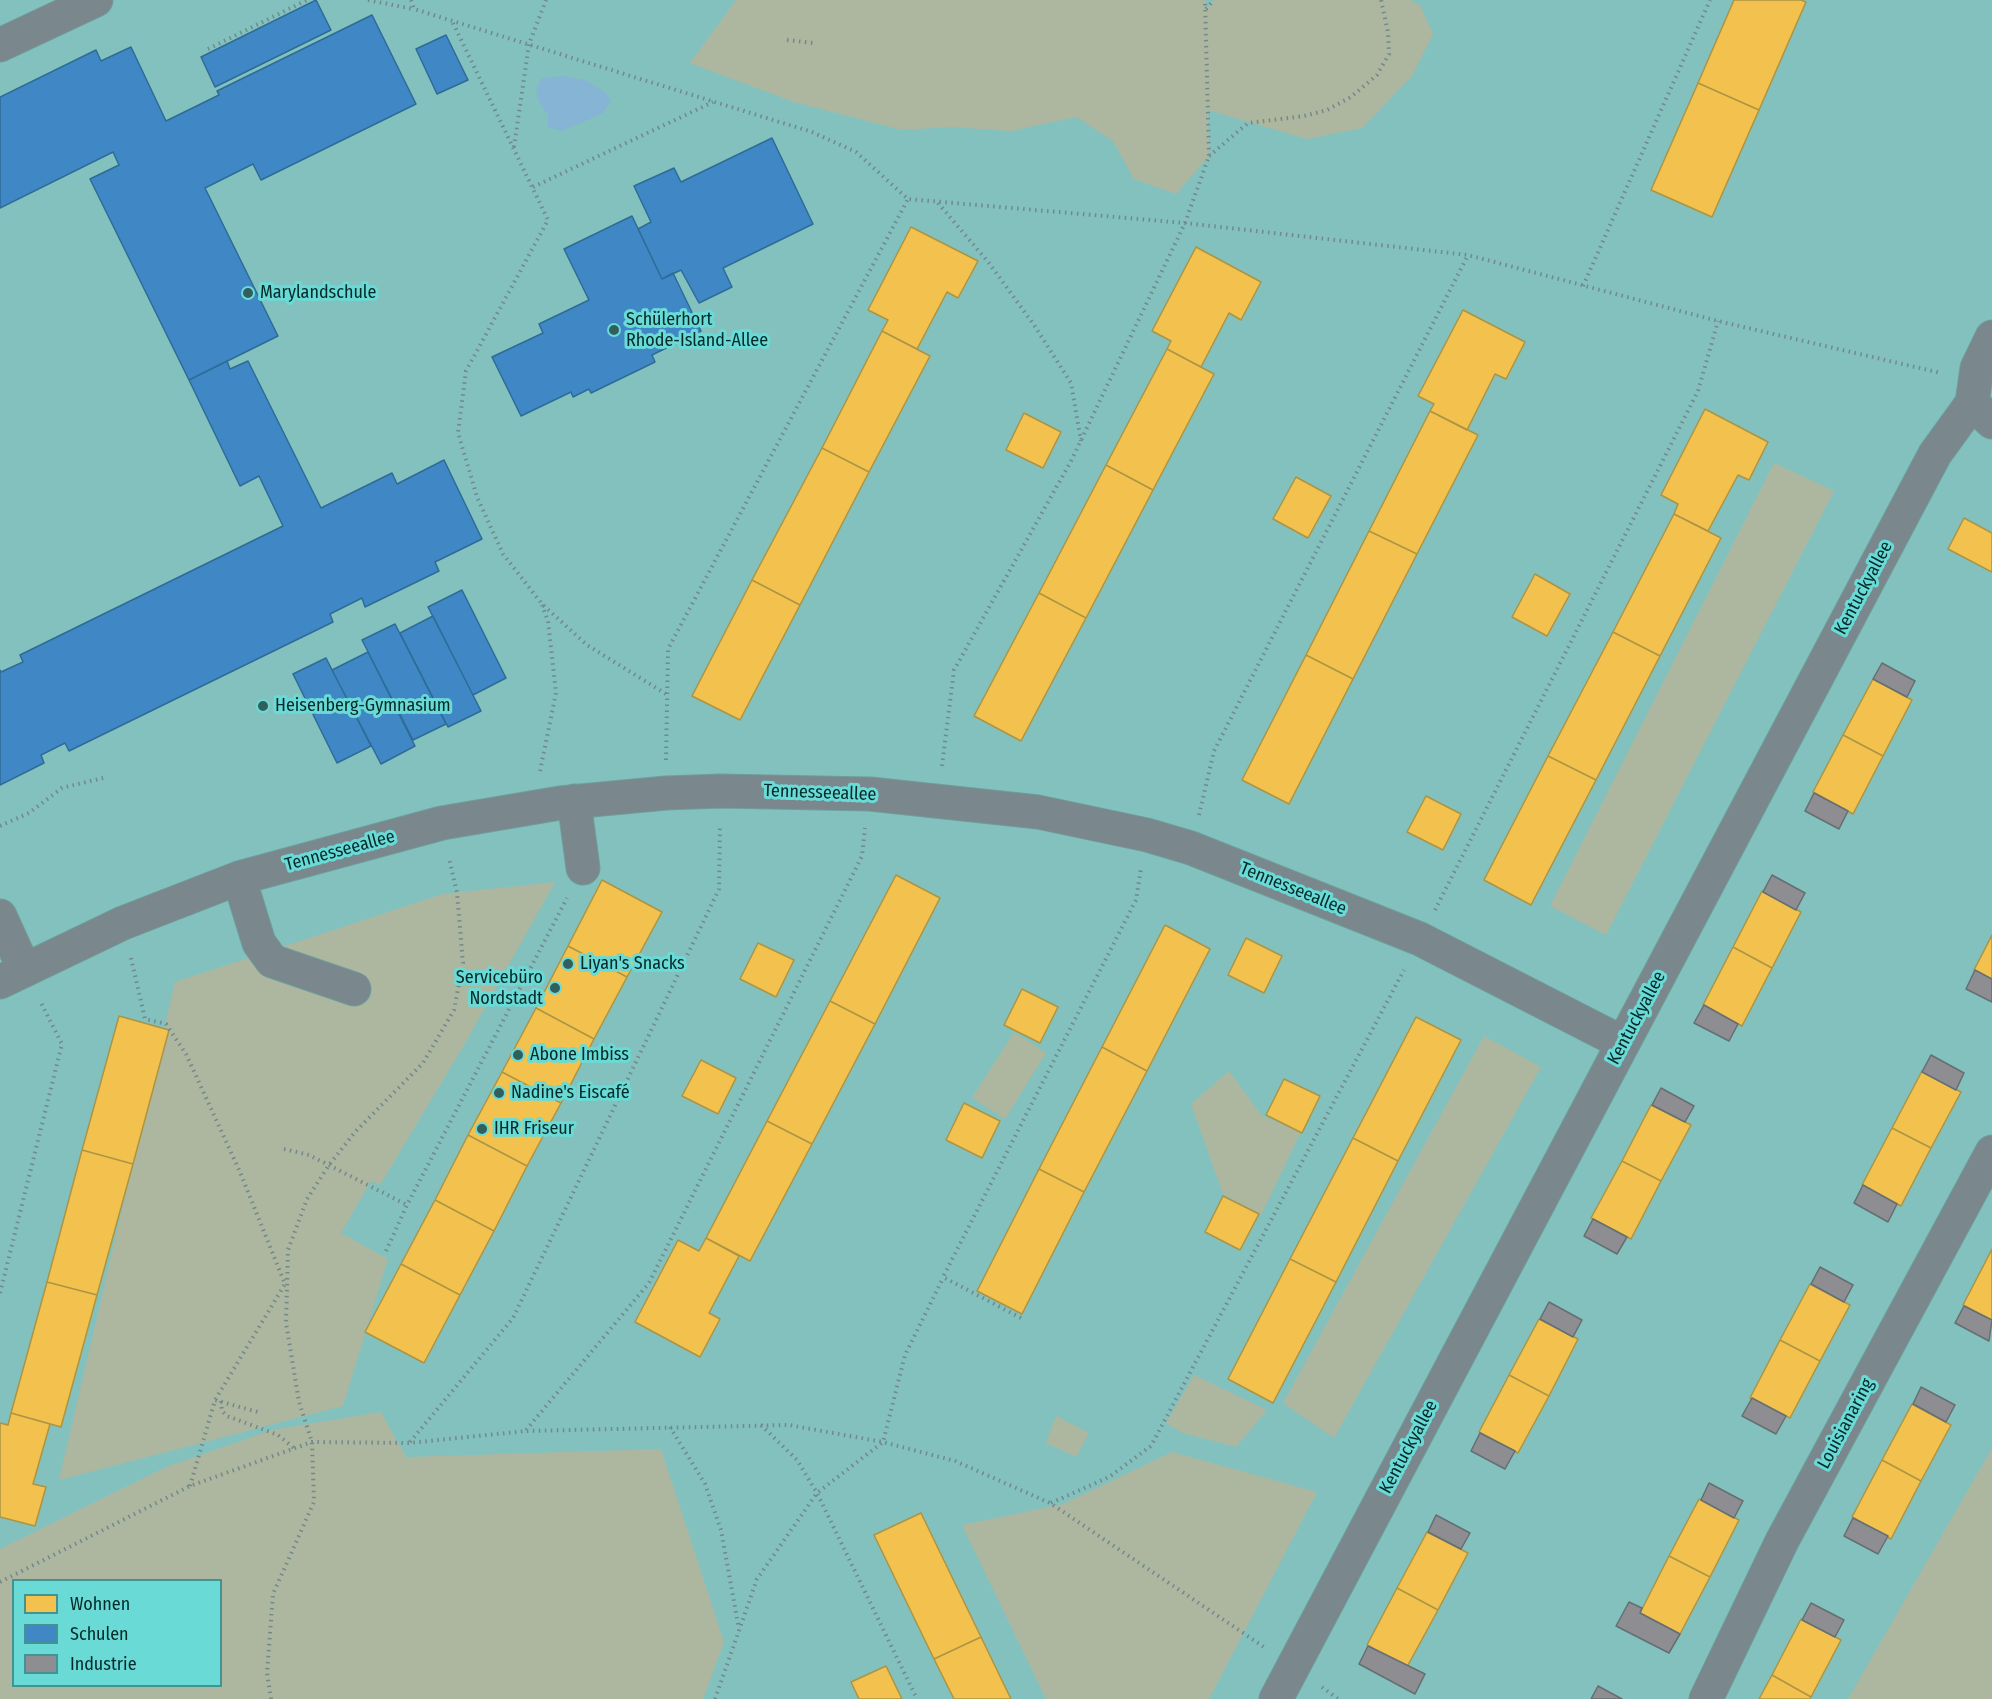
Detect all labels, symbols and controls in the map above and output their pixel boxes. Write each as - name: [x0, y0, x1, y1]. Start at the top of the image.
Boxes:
- place label: Marylandschule: [260, 282, 376, 304]
- marker: Marylandschule: [241, 286, 255, 300]
- place label: Schülerhort Rhode-Island-Allee: [626, 309, 768, 352]
- marker: Schülerhort Rhode-Island-Allee: [607, 323, 621, 337]
- street label: Kentuckyallee: [1830, 538, 1898, 638]
- place label: Heisenberg-Gymnasium: [275, 695, 451, 717]
- marker: Heisenberg-Gymnasium: [256, 699, 270, 713]
- street label: Tennesseeallee: [763, 780, 877, 806]
- street label: Tennesseeallee: [283, 826, 397, 876]
- street label: Tennesseeallee: [1237, 858, 1349, 920]
- place label: Liyan's Snacks: [580, 953, 685, 975]
- marker: Liyan's Snacks: [561, 957, 575, 971]
- place label: Servicebüro Nordstadt: [456, 967, 543, 1010]
- street label: Kentuckyallee: [1603, 968, 1671, 1068]
- marker: Servicebüro Nordstadt: [548, 981, 562, 995]
- place label: Abone Imbiss: [530, 1044, 629, 1066]
- marker: Abone Imbiss: [511, 1048, 525, 1062]
- place label: Nadine's Eiscafé: [511, 1082, 630, 1104]
- marker: Nadine's Eiscafé: [492, 1086, 506, 1100]
- place label: IHR Friseur: [494, 1118, 574, 1140]
- marker: IHR Friseur: [475, 1122, 489, 1136]
- street label: Louisianaring: [1813, 1375, 1879, 1473]
- street label: Kentuckyallee: [1375, 1397, 1443, 1497]
- legend: [12, 1579, 222, 1687]
- text: Wohnen: [70, 1593, 130, 1615]
- text: Schulen: [70, 1623, 129, 1645]
- text: Industrie: [70, 1653, 137, 1675]

